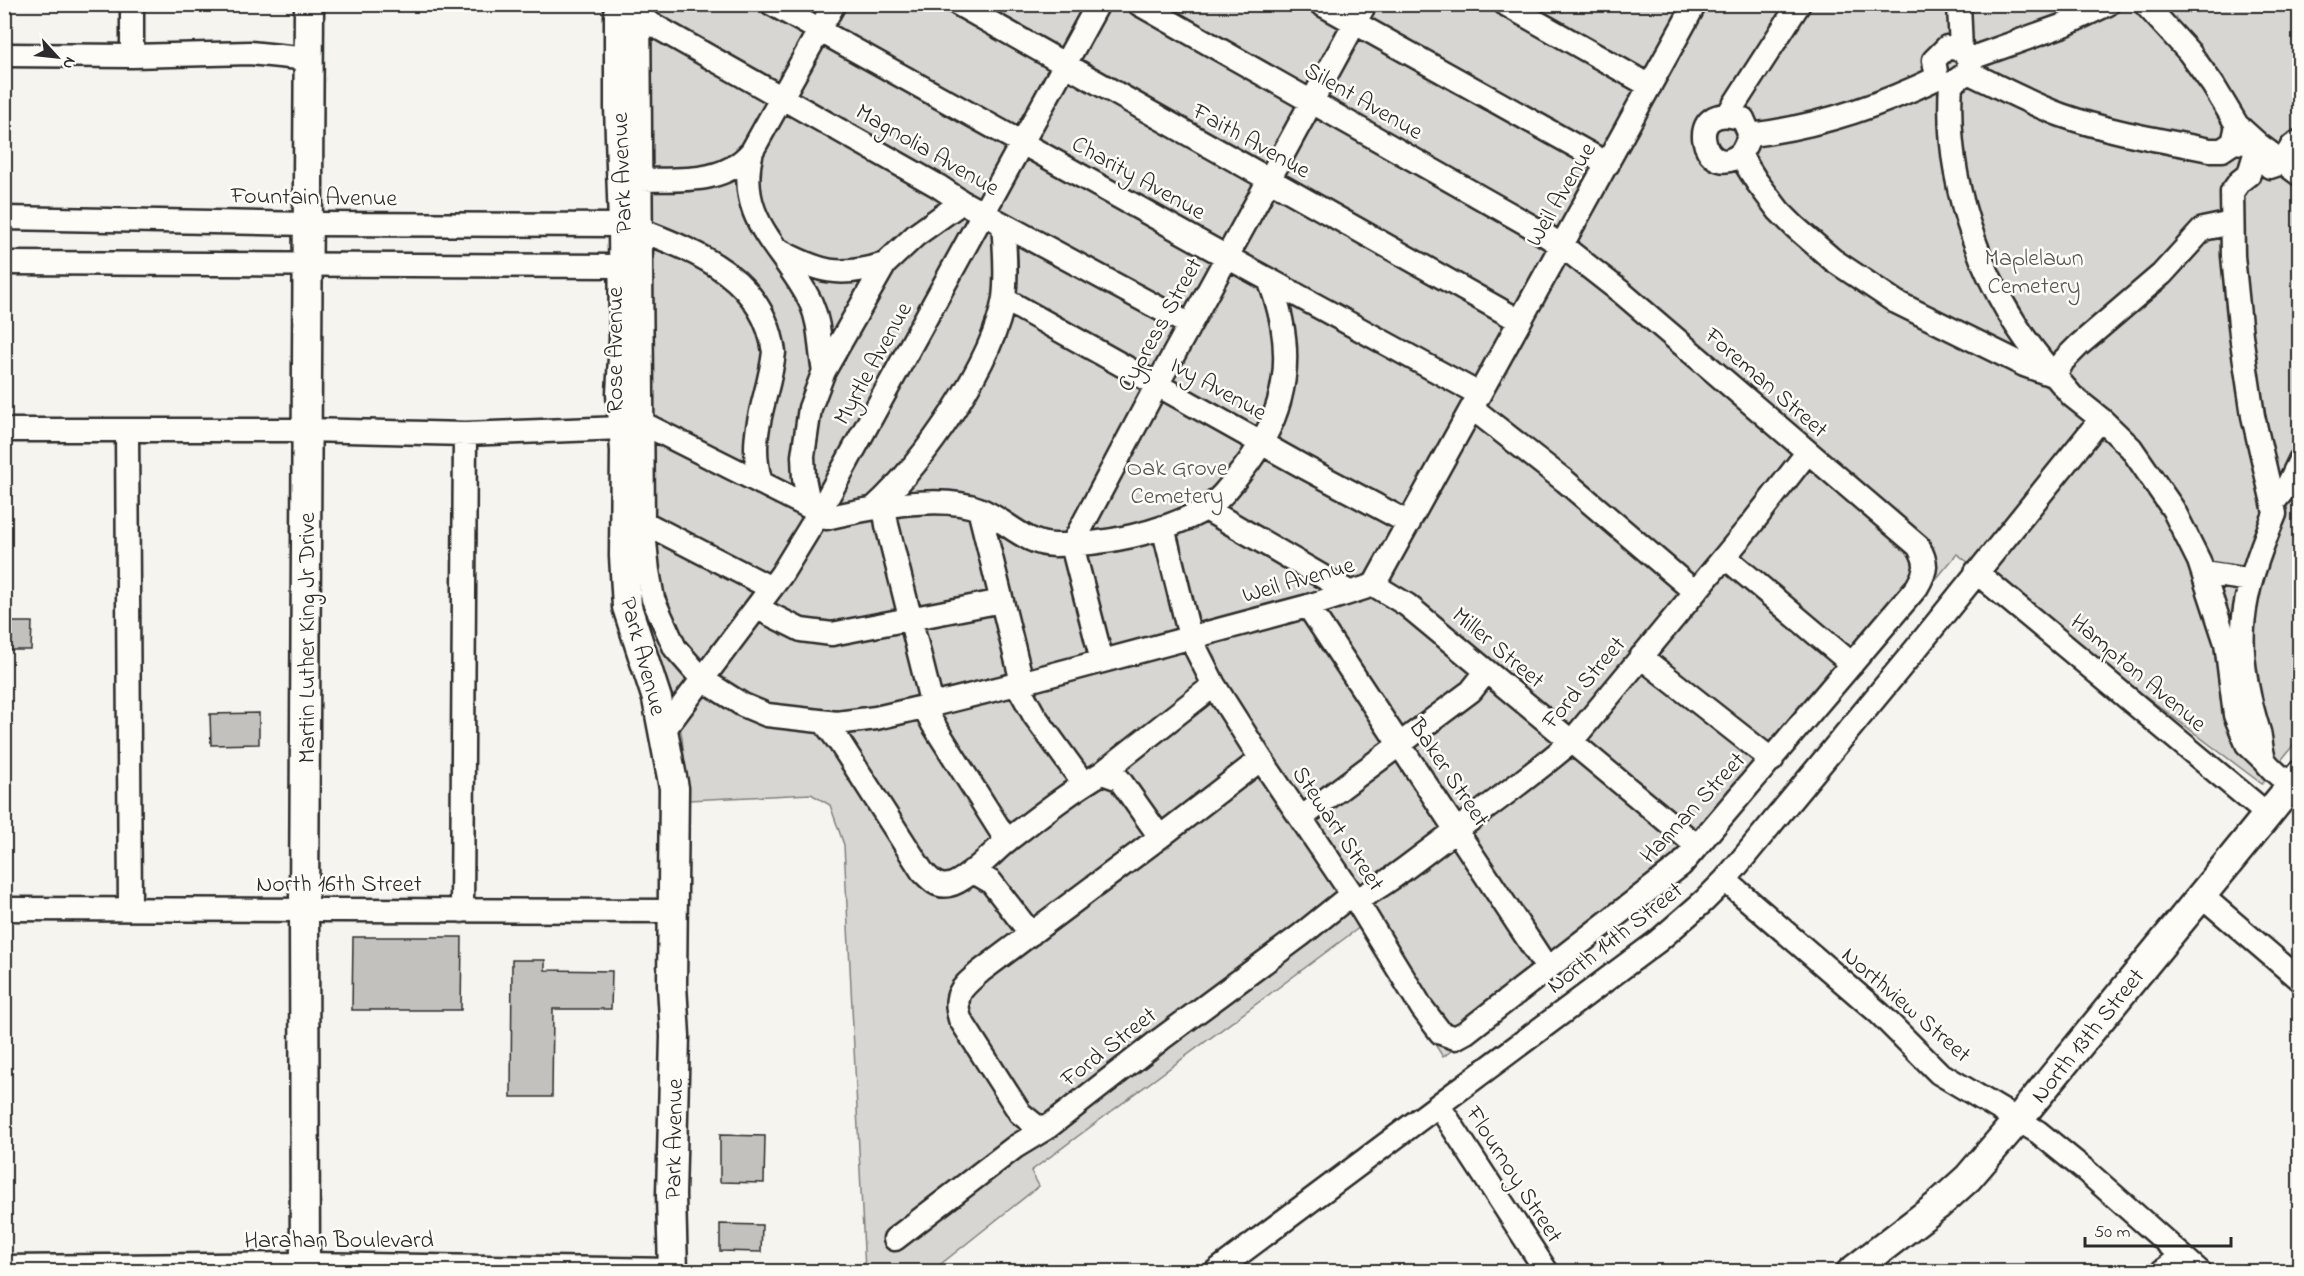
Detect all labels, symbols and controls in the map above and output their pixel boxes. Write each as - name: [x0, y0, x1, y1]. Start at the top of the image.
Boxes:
- north arrow: [27, 27, 87, 87]
- text: N: [55, 53, 82, 73]
- street label: Silent Avenue: [1297, 54, 1429, 150]
- street label: Faith Avenue: [1185, 95, 1316, 189]
- street label: Magnolia Avenue: [848, 96, 1005, 207]
- street label: Park Avenue: [604, 112, 643, 234]
- street label: Charity Avenue: [1064, 128, 1211, 231]
- street label: Weil Avenue: [1518, 136, 1606, 254]
- street label: Fountain Avenue: [230, 180, 398, 217]
- park label: Maplelawn Cemetery: [1984, 242, 2084, 306]
- street label: Cypress Street: [1110, 252, 1213, 399]
- street label: Rose Avenue: [599, 287, 634, 413]
- street label: Myrtle Avenue: [826, 296, 923, 433]
- street label: Foreman Street: [1695, 320, 1835, 448]
- street label: Ivy Avenue: [1162, 349, 1273, 432]
- park label: Oak Grove Cemetery: [1127, 452, 1228, 516]
- street label: Martin Luther King Jr Drive: [291, 512, 326, 764]
- street label: Weil Avenue: [1238, 549, 1359, 614]
- street label: Park Avenue: [609, 594, 674, 720]
- street label: Miller Street: [1443, 600, 1551, 698]
- street label: Hampton Avenue: [2062, 606, 2213, 742]
- street label: Ford Street: [1534, 629, 1635, 739]
- street label: Baker Street: [1398, 711, 1497, 835]
- street label: Hannan Street: [1633, 745, 1755, 873]
- street label: Stewart Street: [1282, 760, 1392, 899]
- street label: North 16th Street: [256, 868, 422, 903]
- street label: North 14th Street: [1540, 874, 1691, 1004]
- street label: Northview Street: [1833, 939, 1978, 1072]
- street label: North 13th Street: [2023, 961, 2154, 1112]
- street label: Ford Street: [1053, 999, 1165, 1097]
- street label: Park Avenue: [657, 1078, 694, 1200]
- street label: Flournoy Street: [1454, 1099, 1570, 1251]
- scale bar: [2085, 1210, 2230, 1248]
- text: 50 m: [2094, 1220, 2131, 1246]
- street label: Harahan Boulevard: [244, 1224, 434, 1259]

